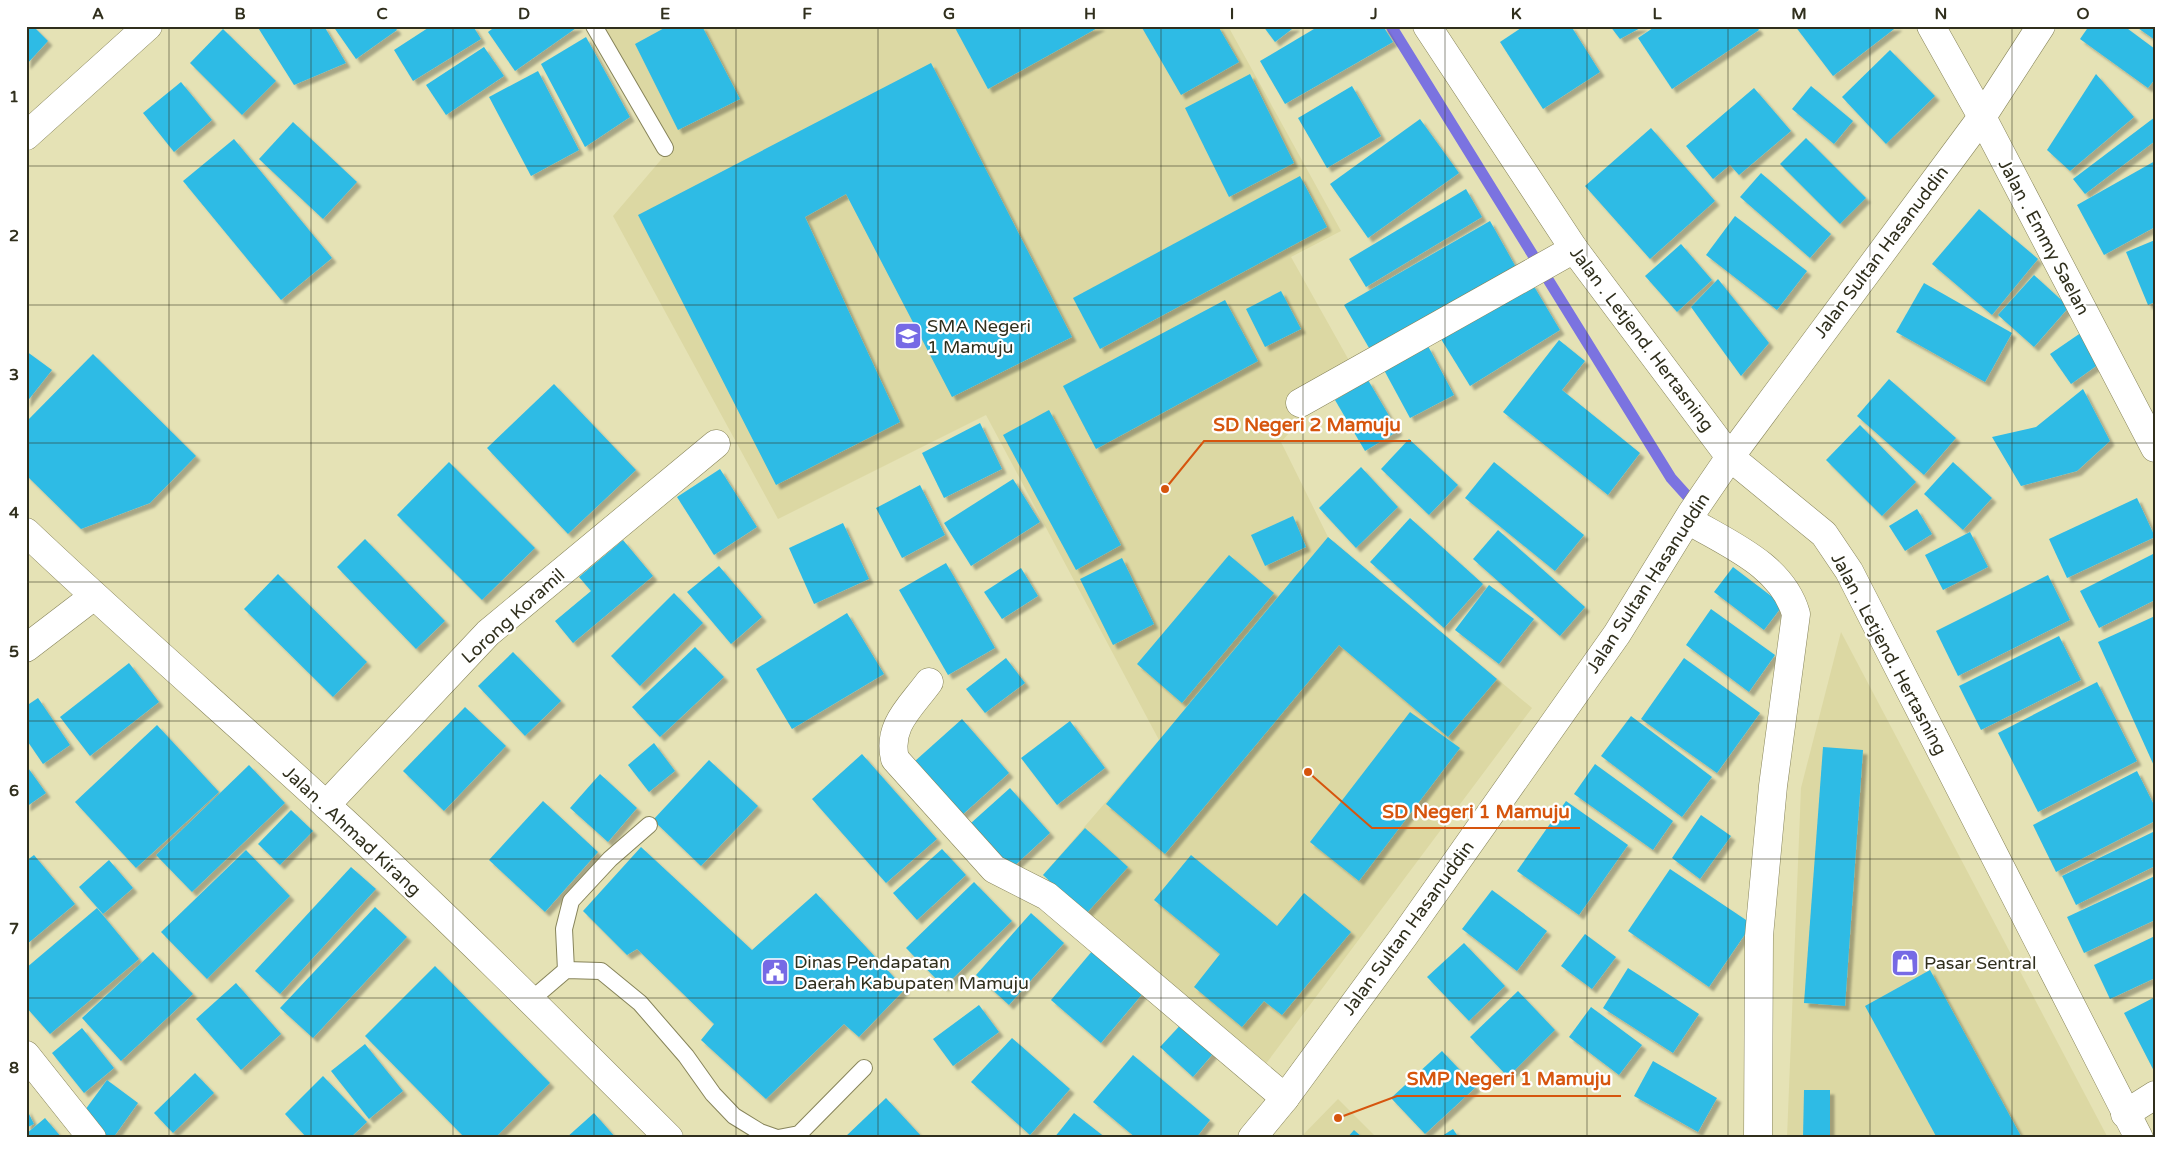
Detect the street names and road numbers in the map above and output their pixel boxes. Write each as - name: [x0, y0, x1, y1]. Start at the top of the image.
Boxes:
- street label: Jalan . Emmy Saelan: [1994, 155, 2094, 319]
- street label: Jalan Sultan Hasanuddin: [1809, 161, 1953, 343]
- street label: Jalan . Letjend. Hertasning: [1565, 242, 1719, 436]
- street label: Jalan Sultan Hasanuddin: [1582, 489, 1714, 677]
- street label: Jalan . Letjend. Hertasning: [1826, 549, 1952, 759]
- street label: Lorong Koramil: [457, 564, 569, 668]
- street label: Jalan . Ahmad Kirang: [278, 761, 426, 901]
- street label: Jalan Sultan Hasanuddin: [1337, 836, 1479, 1020]

